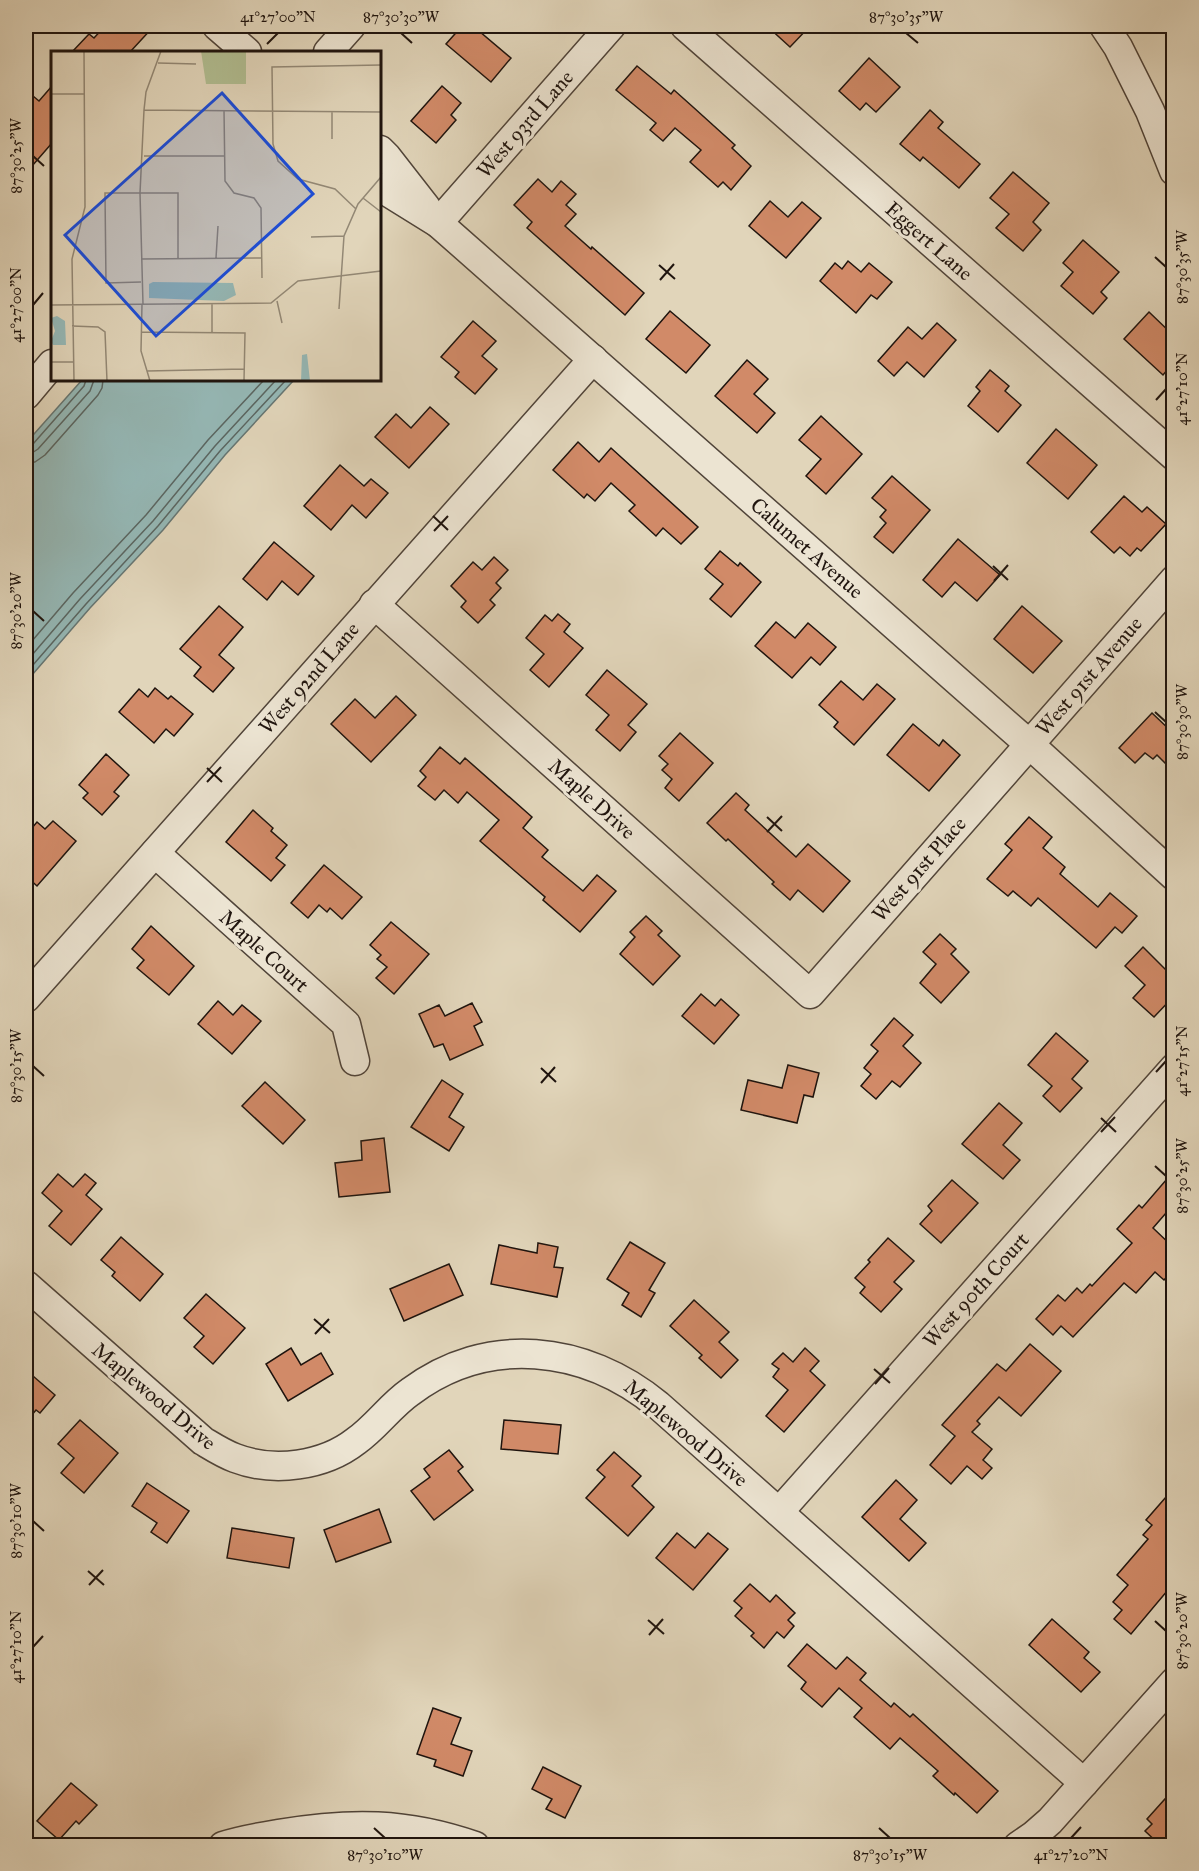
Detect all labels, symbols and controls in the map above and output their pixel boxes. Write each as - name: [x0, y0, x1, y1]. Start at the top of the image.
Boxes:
- text: 41°27'00"N: [240, 8, 316, 26]
- text: 87°30'30"W: [363, 8, 440, 26]
- text: 87°30'35"W: [869, 8, 944, 26]
- inset map: [51, 51, 381, 381]
- street label: West 93rd Lane: [471, 65, 579, 183]
- text: 87°30'25"W: [7, 118, 25, 194]
- street label: Eggert Lane: [880, 196, 978, 286]
- text: 87°30'35"W: [1173, 229, 1191, 304]
- text: 41°27'00"N: [7, 267, 25, 343]
- text: 41°27'10"N: [1173, 352, 1191, 425]
- street label: Calumet Avenue: [745, 492, 869, 604]
- text: 87°30'20"W: [7, 572, 25, 650]
- street label: West 91st Avenue: [1030, 611, 1148, 741]
- street label: West 92nd Lane: [253, 616, 365, 739]
- text: 87°30'30"W: [1173, 683, 1191, 760]
- street label: Maple Drive: [543, 753, 641, 845]
- street label: West 91st Place: [866, 811, 972, 927]
- street label: Maple Court: [214, 904, 314, 998]
- text: 41°27'15"N: [1173, 1025, 1191, 1096]
- text: 87°30'15"W: [7, 1028, 25, 1103]
- text: 87°30'25"W: [1173, 1138, 1191, 1214]
- street label: West 90th Court: [917, 1227, 1035, 1353]
- street label: Maplewood Drive: [87, 1337, 222, 1456]
- street label: Maplewood Drive: [619, 1374, 754, 1493]
- text: 87°30'10"W: [7, 1482, 25, 1559]
- text: 87°30'20"W: [1173, 1592, 1191, 1670]
- text: 41°27'10"N: [7, 1610, 25, 1683]
- text: 87°30'10"W: [347, 1846, 424, 1864]
- text: 87°30'15"W: [853, 1846, 928, 1864]
- text: 41°27'20"N: [1034, 1846, 1108, 1864]

